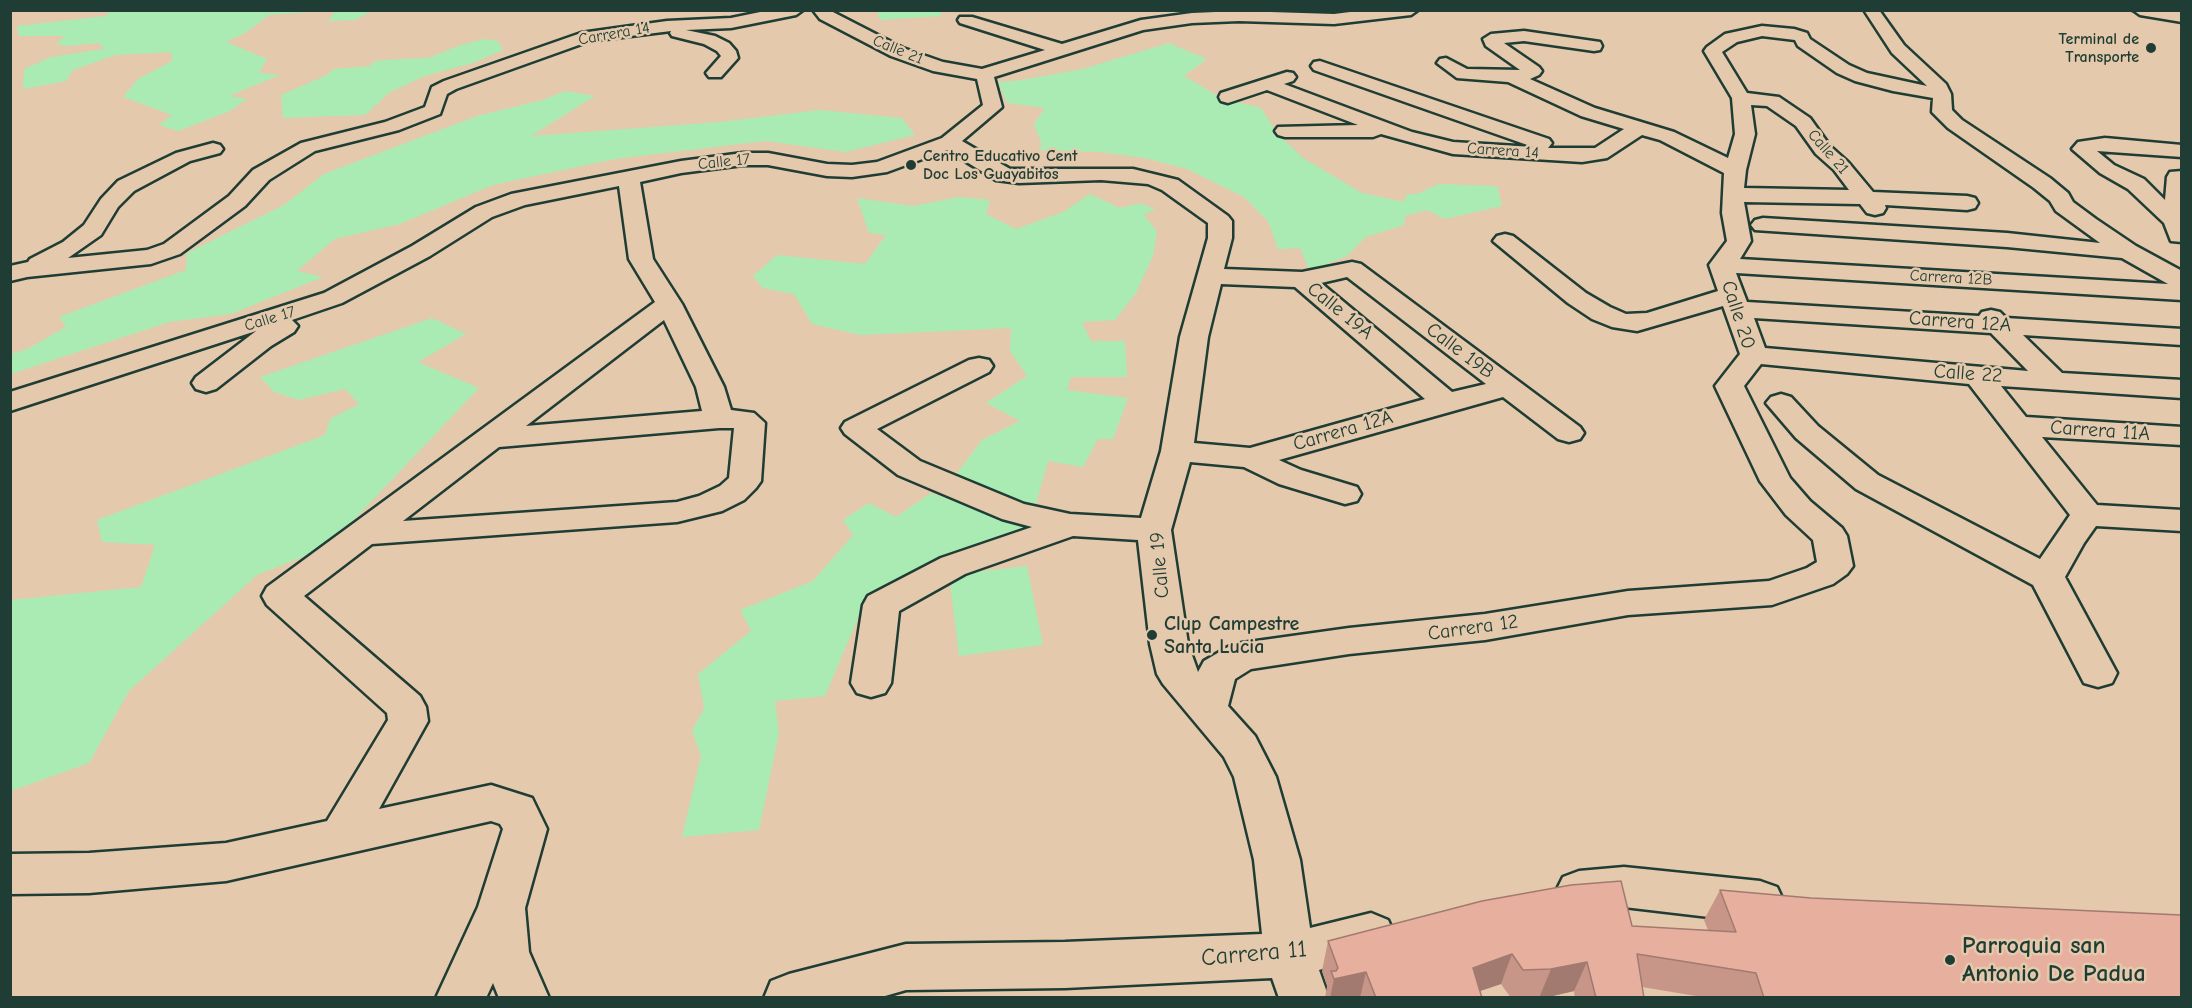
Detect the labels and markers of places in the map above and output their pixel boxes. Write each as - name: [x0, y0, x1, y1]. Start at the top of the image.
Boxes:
- place label: Terminal de Transporte: [2058, 29, 2139, 67]
- marker: Terminal de Transporte: [2144, 41, 2158, 55]
- place label: Centro Educativo Cent Doc Los Guayabitos: [923, 146, 1077, 184]
- marker: Centro Educativo Cent Doc Los Guayabitos: [904, 158, 918, 172]
- place label: Clup Campestre Santa Lucia: [1164, 612, 1299, 659]
- marker: Clup Campestre Santa Lucia: [1145, 628, 1159, 642]
- place label: Parroquia san Antonio De Padua: [1962, 932, 2146, 988]
- marker: Parroquia san Antonio De Padua: [1943, 953, 1957, 967]

